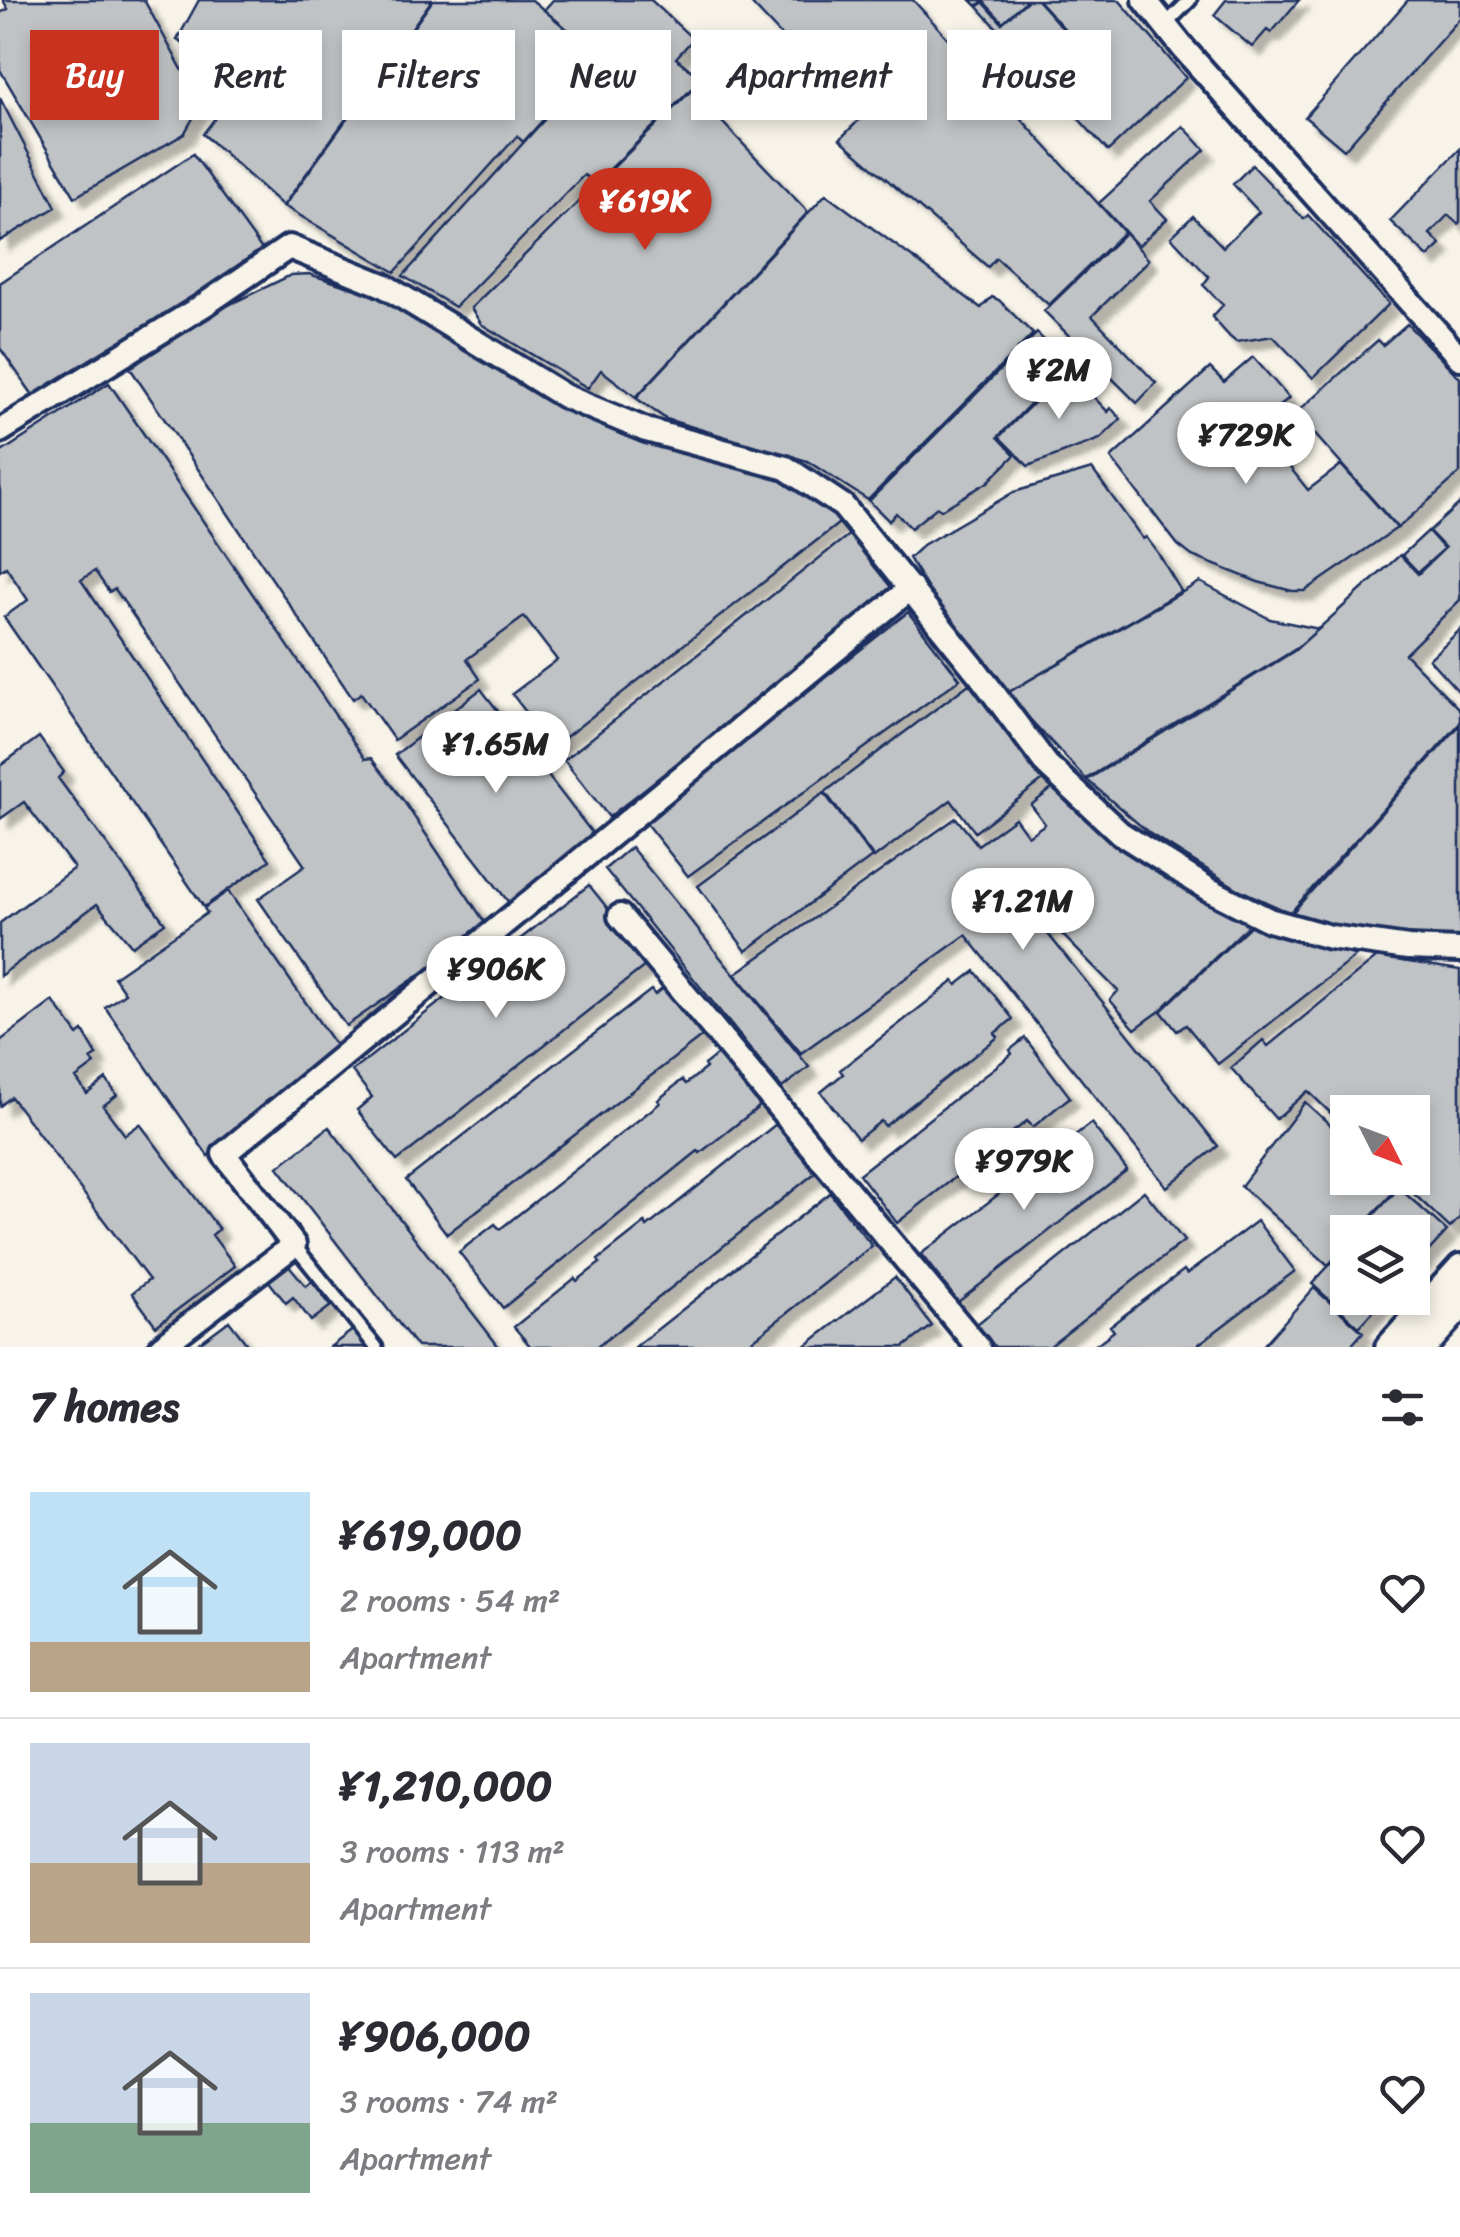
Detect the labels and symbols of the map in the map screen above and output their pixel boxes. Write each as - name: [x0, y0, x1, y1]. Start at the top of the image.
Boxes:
- pin: ¥619K: [575, 168, 715, 253]
- pin: ¥2M: [1011, 337, 1107, 422]
- pin: ¥729K: [1176, 402, 1316, 487]
- pin: ¥1.65M: [415, 711, 577, 796]
- pin: ¥1.21M: [942, 868, 1104, 953]
- pin: ¥906K: [426, 936, 566, 1021]
- north arrow: [1330, 1095, 1430, 1195]
- pin: ¥979K: [954, 1128, 1094, 1213]

